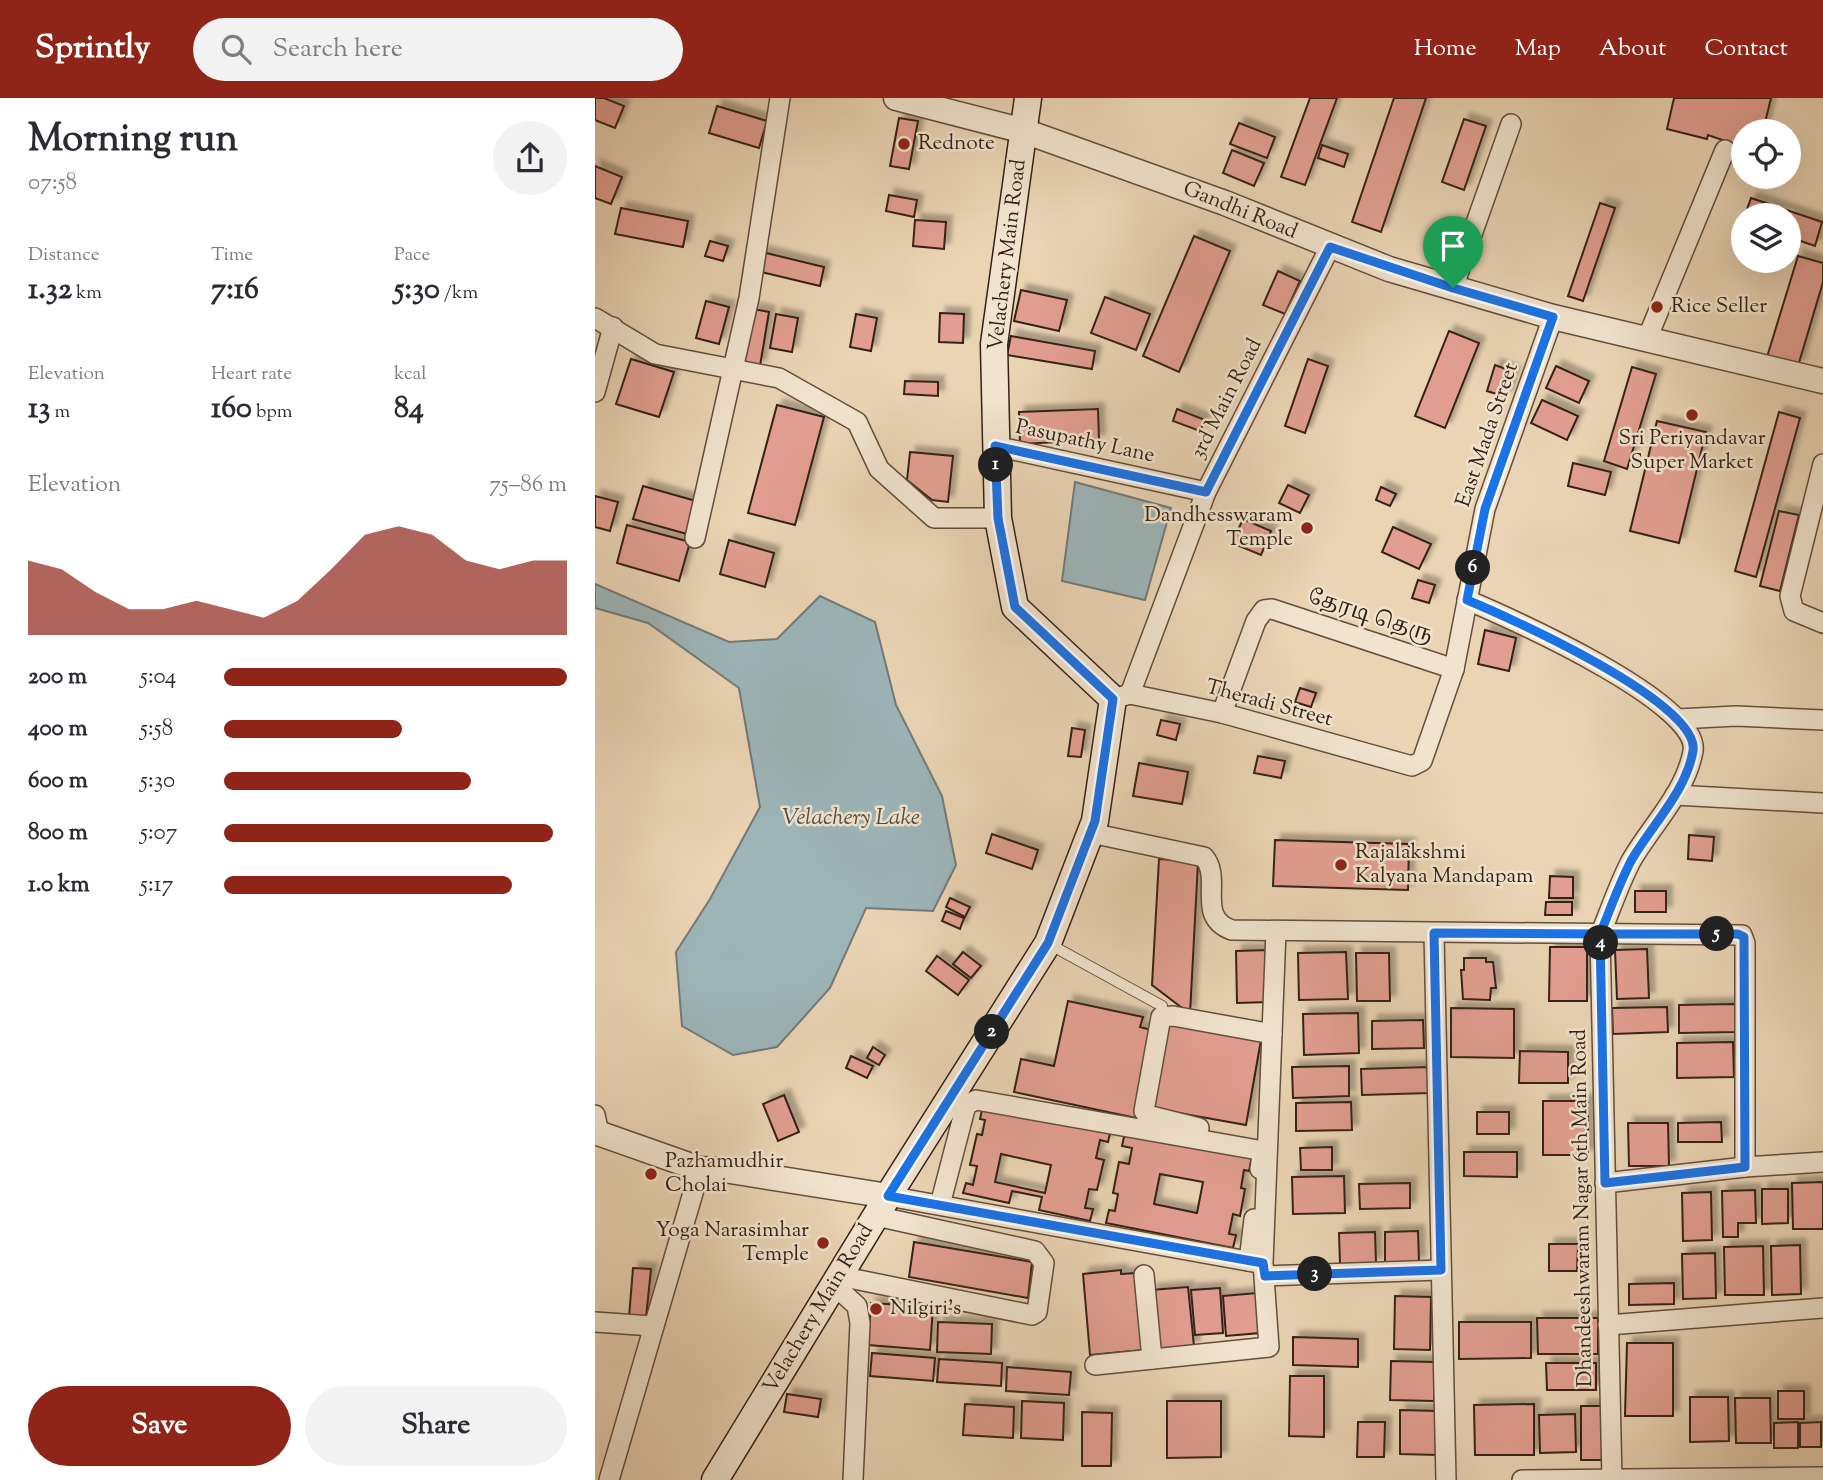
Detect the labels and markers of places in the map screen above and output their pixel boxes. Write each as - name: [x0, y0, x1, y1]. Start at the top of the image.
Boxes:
- place label: Rednote: [918, 129, 995, 159]
- marker: Rednote: [896, 136, 912, 152]
- pin: [1423, 216, 1483, 288]
- place label: Rice Seller: [1671, 292, 1767, 322]
- marker: Rice Seller: [1649, 299, 1665, 315]
- marker: Sri Periyandavar Super Market: [1684, 407, 1700, 423]
- place label: Sri Periyandavar Super Market: [1618, 424, 1766, 478]
- pin: 1: [979, 448, 1013, 482]
- place label: Dandhesswaram Temple: [1144, 501, 1293, 555]
- marker: Dandhesswaram Temple: [1299, 520, 1315, 536]
- pin: 6: [1455, 550, 1491, 586]
- place label: Rajalakshmi Kalyana Mandapam: [1355, 838, 1533, 892]
- marker: Rajalakshmi Kalyana Mandapam: [1333, 857, 1349, 873]
- pin: 5: [1699, 916, 1735, 952]
- pin: 4: [1583, 926, 1619, 960]
- pin: 2: [975, 1014, 1009, 1049]
- place label: Pazhamudhir Cholai: [665, 1147, 783, 1201]
- marker: Pazhamudhir Cholai: [643, 1166, 659, 1182]
- place label: Yoga Narasimhar Temple: [655, 1216, 809, 1270]
- marker: Yoga Narasimhar Temple: [815, 1235, 831, 1251]
- pin: 3: [1297, 1256, 1333, 1292]
- place label: Nilgiri's: [890, 1294, 961, 1324]
- marker: Nilgiri's: [868, 1301, 884, 1317]

